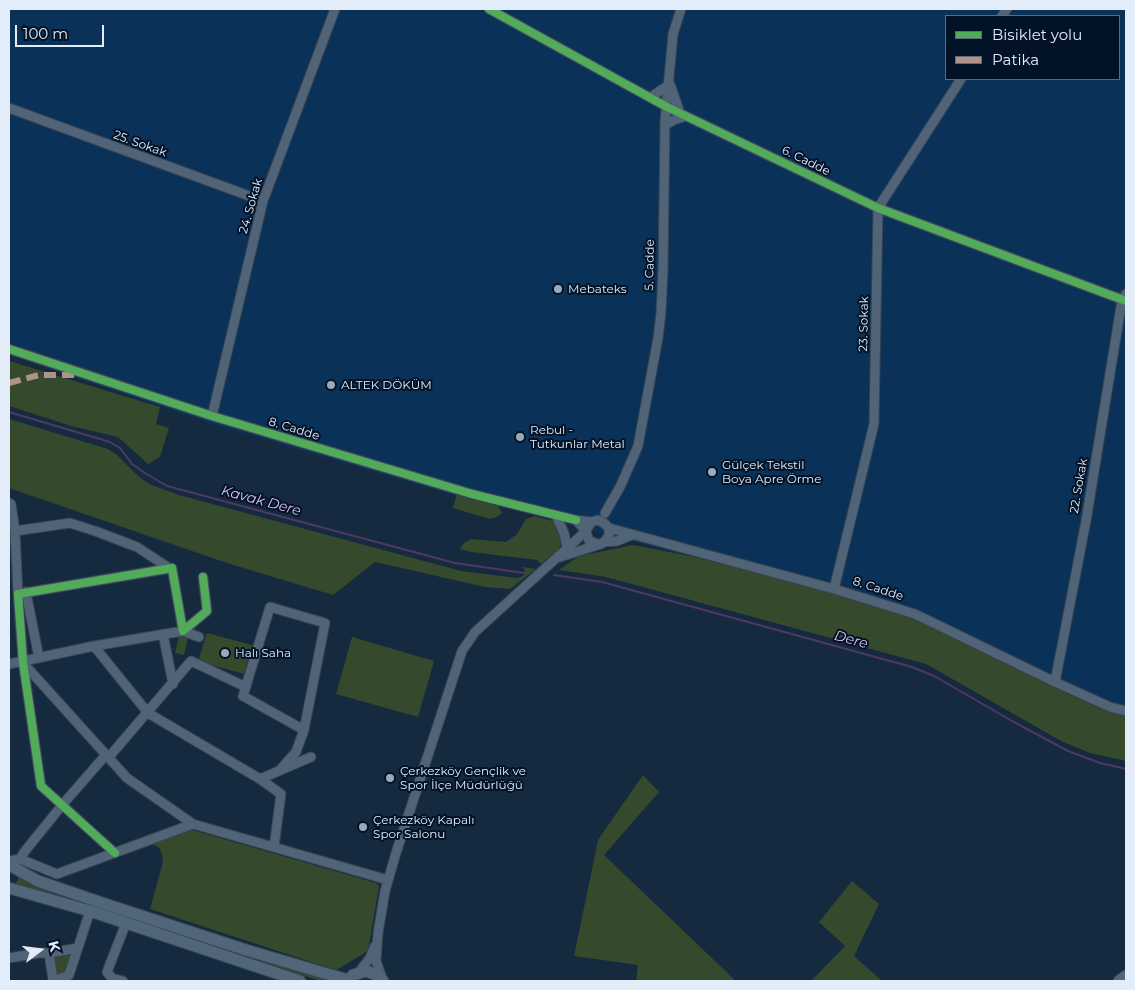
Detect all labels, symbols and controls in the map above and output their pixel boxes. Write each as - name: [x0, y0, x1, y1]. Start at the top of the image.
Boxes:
- scale bar: [18, 15, 106, 47]
- legend: [945, 15, 1120, 80]
- text: 100 m: [23, 24, 68, 43]
- text: Bisiklet yolu: [992, 25, 1082, 44]
- text: Patika: [992, 50, 1039, 69]
- street label: 25. Sokak: [111, 128, 169, 160]
- street label: 6. Cadde: [779, 143, 833, 179]
- street label: 24. Sokak: [236, 177, 266, 235]
- street label: 5. Cadde: [642, 239, 658, 291]
- place label: Mebateks: [568, 282, 627, 296]
- marker: Mebateks: [552, 283, 564, 295]
- street label: 23. Sokak: [856, 296, 872, 352]
- place label: ALTEK DÖKÜM: [341, 378, 432, 392]
- marker: ALTEK DÖKÜM: [325, 379, 337, 391]
- street label: 8. Cadde: [267, 414, 321, 444]
- place label: Rebul - Tutkunlar Metal: [530, 423, 625, 451]
- marker: Rebul - Tutkunlar Metal: [514, 431, 526, 443]
- street label: 22. Sokak: [1067, 457, 1091, 515]
- place label: Gülçek Tekstil Boya Apre Örme: [722, 458, 821, 486]
- marker: Gülçek Tekstil Boya Apre Örme: [706, 466, 718, 478]
- water label: Kavak Dere: [219, 482, 303, 520]
- street label: 8. Cadde: [851, 574, 905, 604]
- water label: Dere: [832, 627, 870, 653]
- place label: Halı Saha: [235, 646, 291, 660]
- marker: Halı Saha: [219, 647, 231, 659]
- place label: Çerkezköy Gençlik ve Spor İlçe Müdürlüğü: [400, 764, 526, 792]
- marker: Çerkezköy Gençlik ve Spor İlçe Müdürlüğü: [384, 772, 396, 784]
- place label: Çerkezköy Kapalı Spor Salonu: [373, 813, 474, 841]
- marker: Çerkezköy Kapalı Spor Salonu: [357, 821, 369, 833]
- north arrow: [15, 925, 65, 975]
- text: K: [44, 939, 65, 953]

